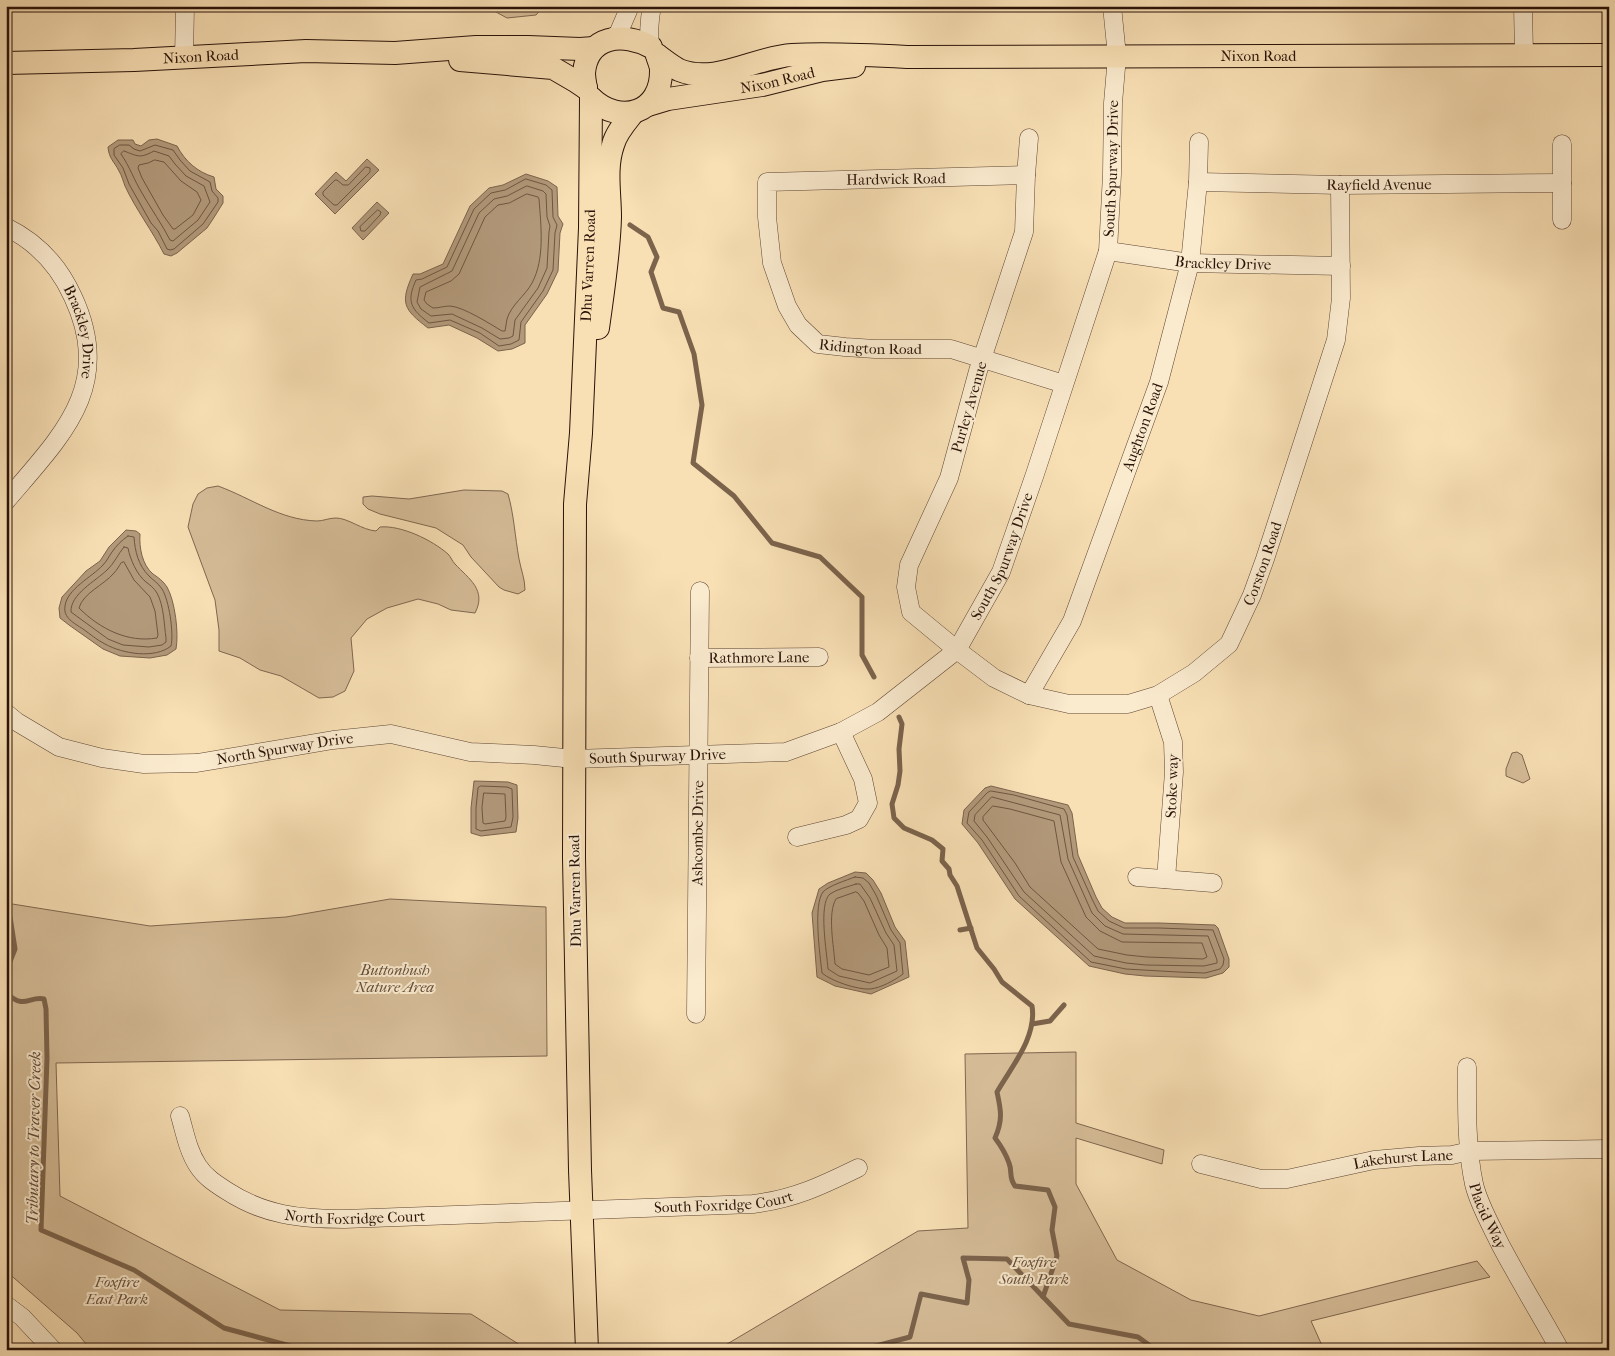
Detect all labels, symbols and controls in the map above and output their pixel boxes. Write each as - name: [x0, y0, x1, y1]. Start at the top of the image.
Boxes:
- street label: Nixon Road: [162, 45, 240, 67]
- street label: Nixon Road: [1220, 47, 1297, 65]
- street label: Nixon Road: [739, 63, 817, 97]
- street label: South Spurway Drive: [1100, 99, 1122, 238]
- street label: Hardwick Road: [846, 169, 947, 189]
- street label: Rayfield Avenue: [1326, 175, 1432, 194]
- street label: Dhu Varren Road: [577, 208, 599, 322]
- street label: Brackley Drive: [1174, 252, 1272, 274]
- street label: Brackley Drive: [60, 282, 97, 381]
- street label: Ridington Road: [818, 335, 923, 358]
- street label: Purley Avenue: [947, 358, 991, 455]
- street label: Aughton Road: [1118, 380, 1167, 475]
- street label: South Spurway Drive: [967, 490, 1037, 623]
- street label: Corston Road: [1239, 519, 1286, 609]
- street label: Rathmore Lane: [709, 648, 810, 667]
- street label: North Spurway Drive: [215, 729, 355, 769]
- street label: South Spurway Drive: [589, 745, 727, 767]
- street label: Stoke way: [1162, 752, 1182, 819]
- street label: Ashcombe Drive: [688, 780, 707, 887]
- street label: Dhu Varren Road: [565, 834, 585, 947]
- park label: Buttonbush Nature Area: [355, 961, 434, 996]
- water label: Tributary to Traver Creek: [22, 1051, 45, 1225]
- street label: Lakehurst Lane: [1352, 1146, 1454, 1173]
- street label: Placid Way: [1465, 1181, 1511, 1253]
- street label: South Foxridge Court: [654, 1187, 796, 1217]
- street label: North Foxridge Court: [283, 1206, 426, 1228]
- park label: Foxfire South Park: [998, 1253, 1069, 1288]
- park label: Foxfire East Park: [85, 1273, 148, 1308]

